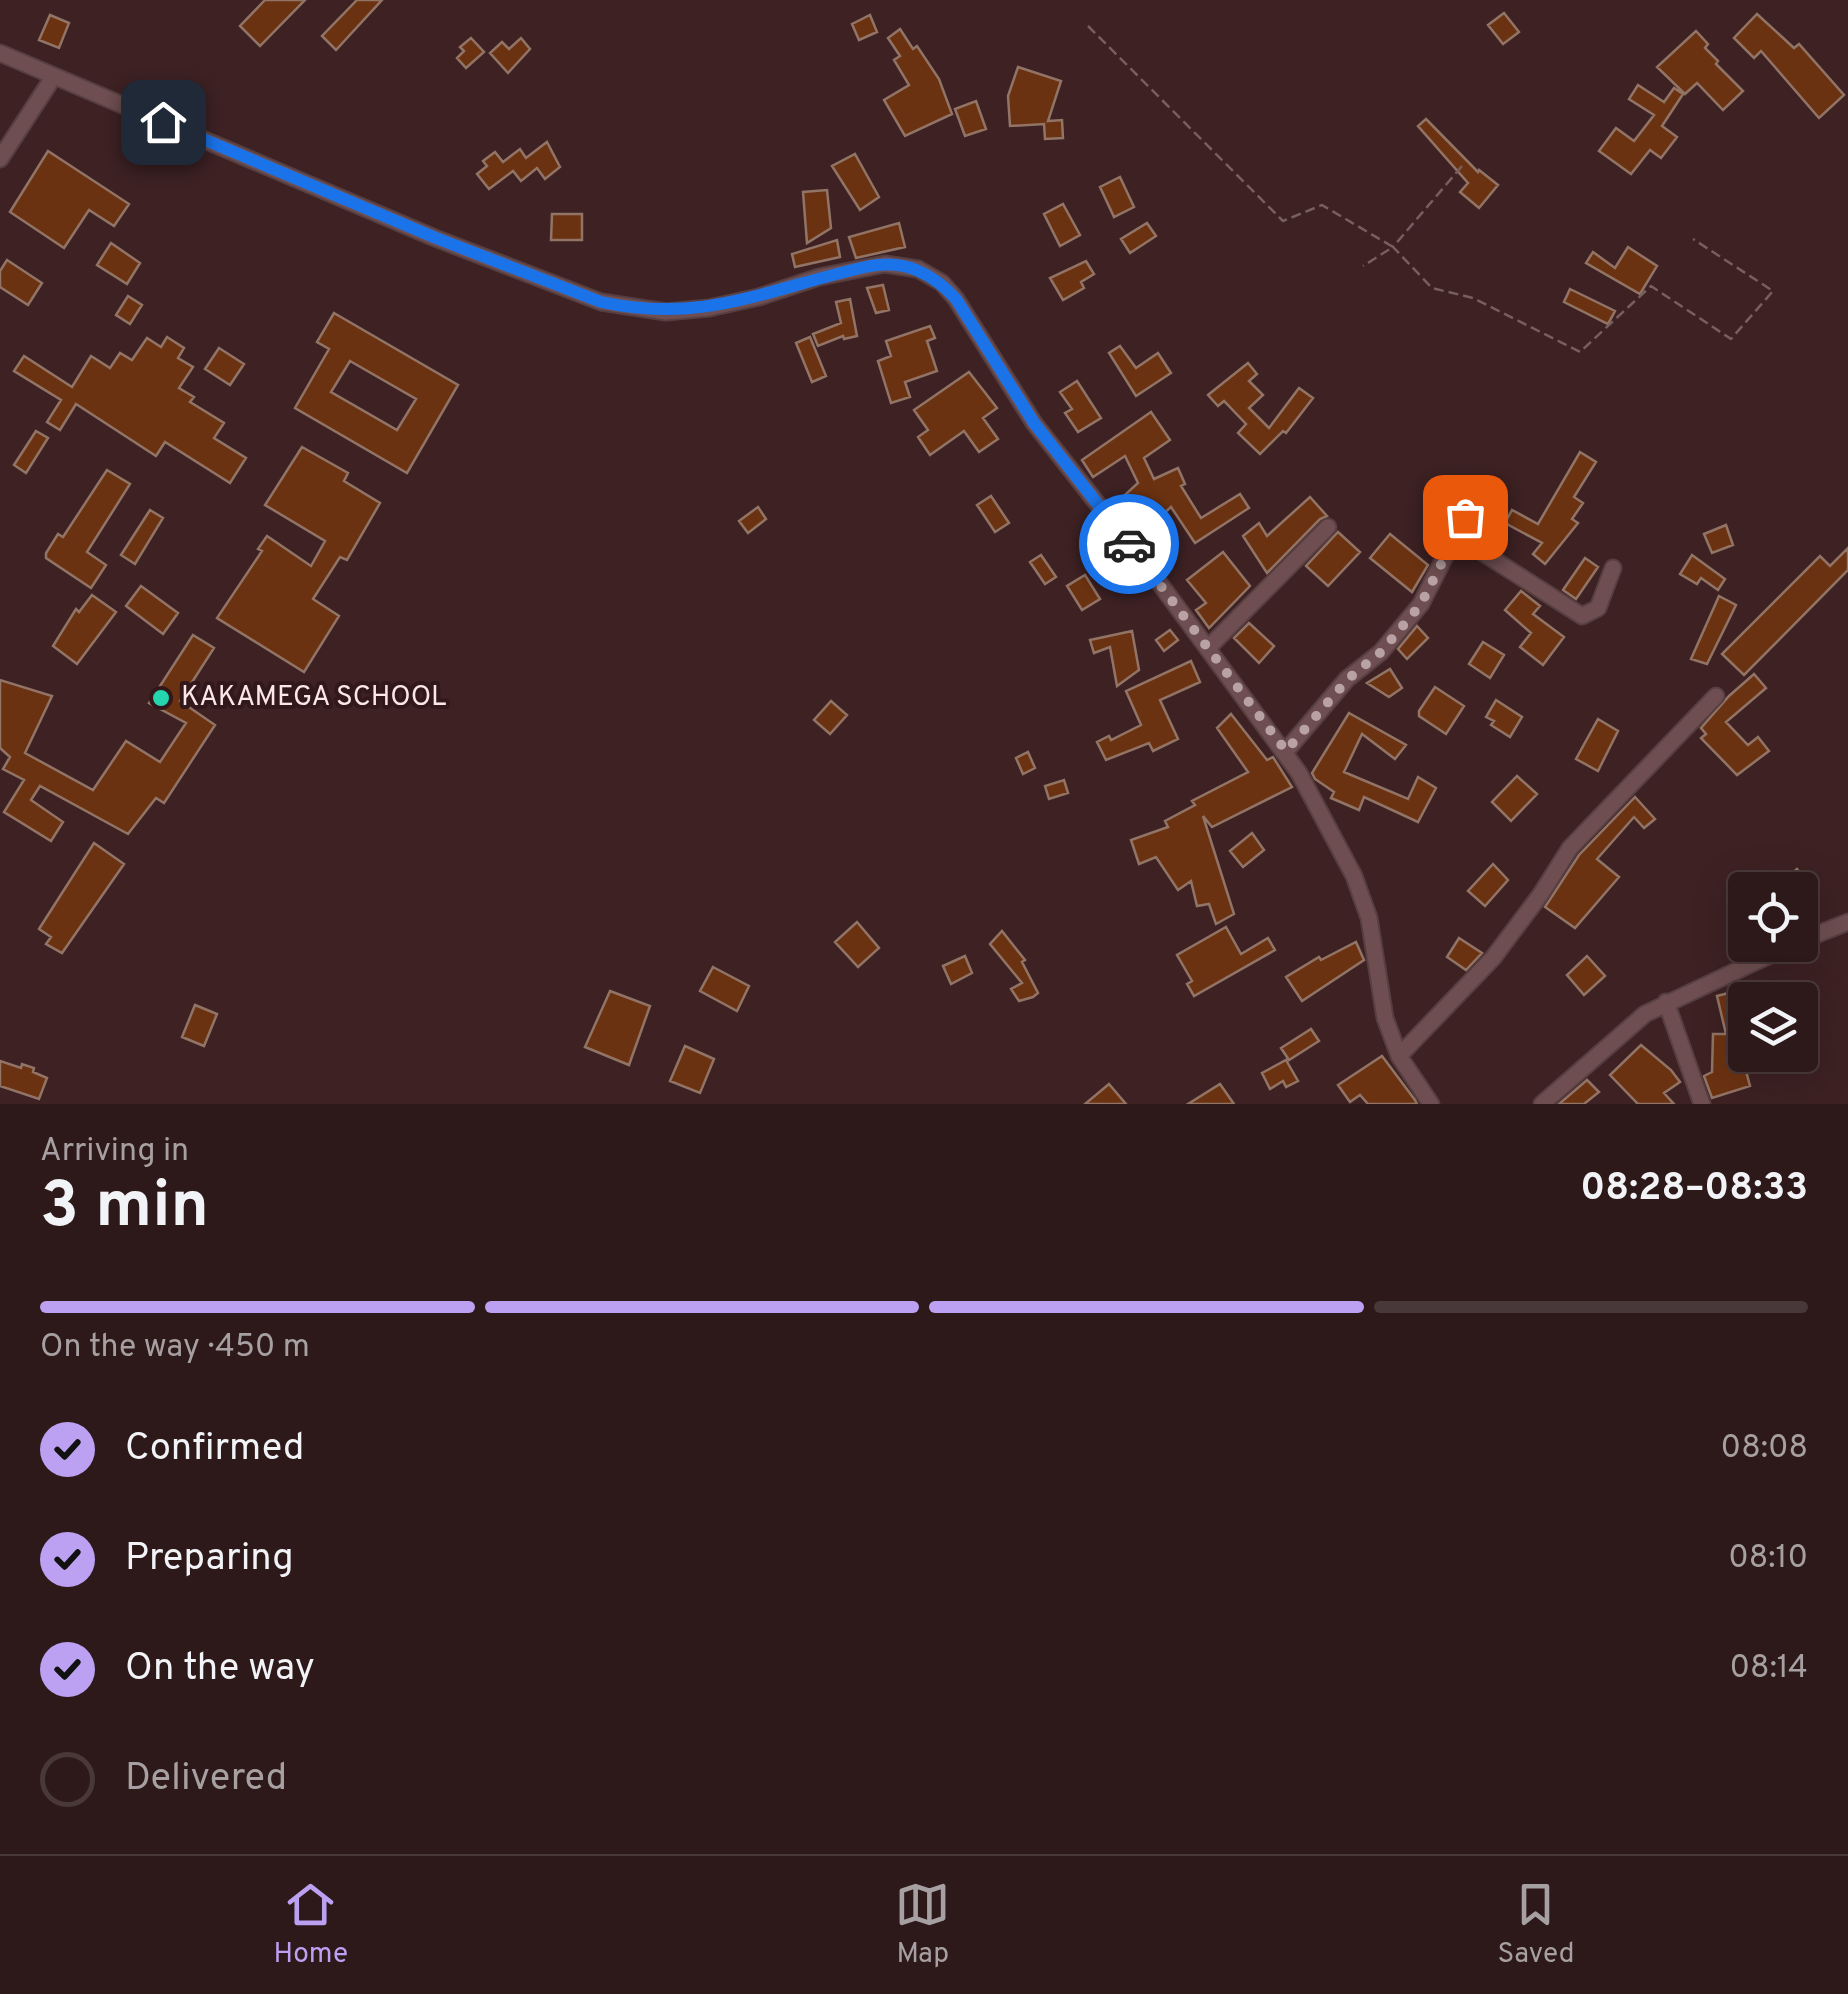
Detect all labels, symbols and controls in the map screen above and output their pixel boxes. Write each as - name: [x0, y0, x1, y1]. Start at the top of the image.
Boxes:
- pin: [121, 80, 206, 165]
- icon: home: [136, 95, 191, 150]
- pin: [1423, 475, 1508, 560]
- icon: bag: [1438, 490, 1493, 545]
- courier: [1079, 494, 1179, 594]
- icon: car: [1102, 517, 1157, 572]
- place label: KAKAMEGA SCHOOL: [181, 680, 447, 716]
- marker: KAKAMEGA SCHOOL: [150, 687, 172, 709]
- map controls: [1728, 872, 1818, 1072]
- button: locate: [1728, 872, 1818, 962]
- button: layers: [1728, 982, 1818, 1072]
- text: Arriving in: [40, 1132, 189, 1172]
- text: 08:28–08:33: [1580, 1165, 1808, 1214]
- text: 3 min: [40, 1168, 209, 1250]
- text: On the way · 450 m: [40, 1328, 310, 1368]
- icon: check: [40, 1422, 95, 1477]
- text: Confirmed: [125, 1425, 304, 1474]
- text: 08:08: [1721, 1429, 1808, 1469]
- icon: check: [40, 1532, 95, 1587]
- text: Preparing: [125, 1535, 294, 1584]
- text: 08:10: [1728, 1539, 1808, 1579]
- icon: check: [40, 1642, 95, 1697]
- text: On the way: [125, 1645, 315, 1694]
- text: 08:14: [1730, 1649, 1808, 1689]
- text: Delivered: [125, 1755, 287, 1804]
- tab: Home: [274, 1877, 348, 1973]
- tab: Map: [895, 1877, 950, 1973]
- tab: Saved: [1497, 1877, 1574, 1973]

